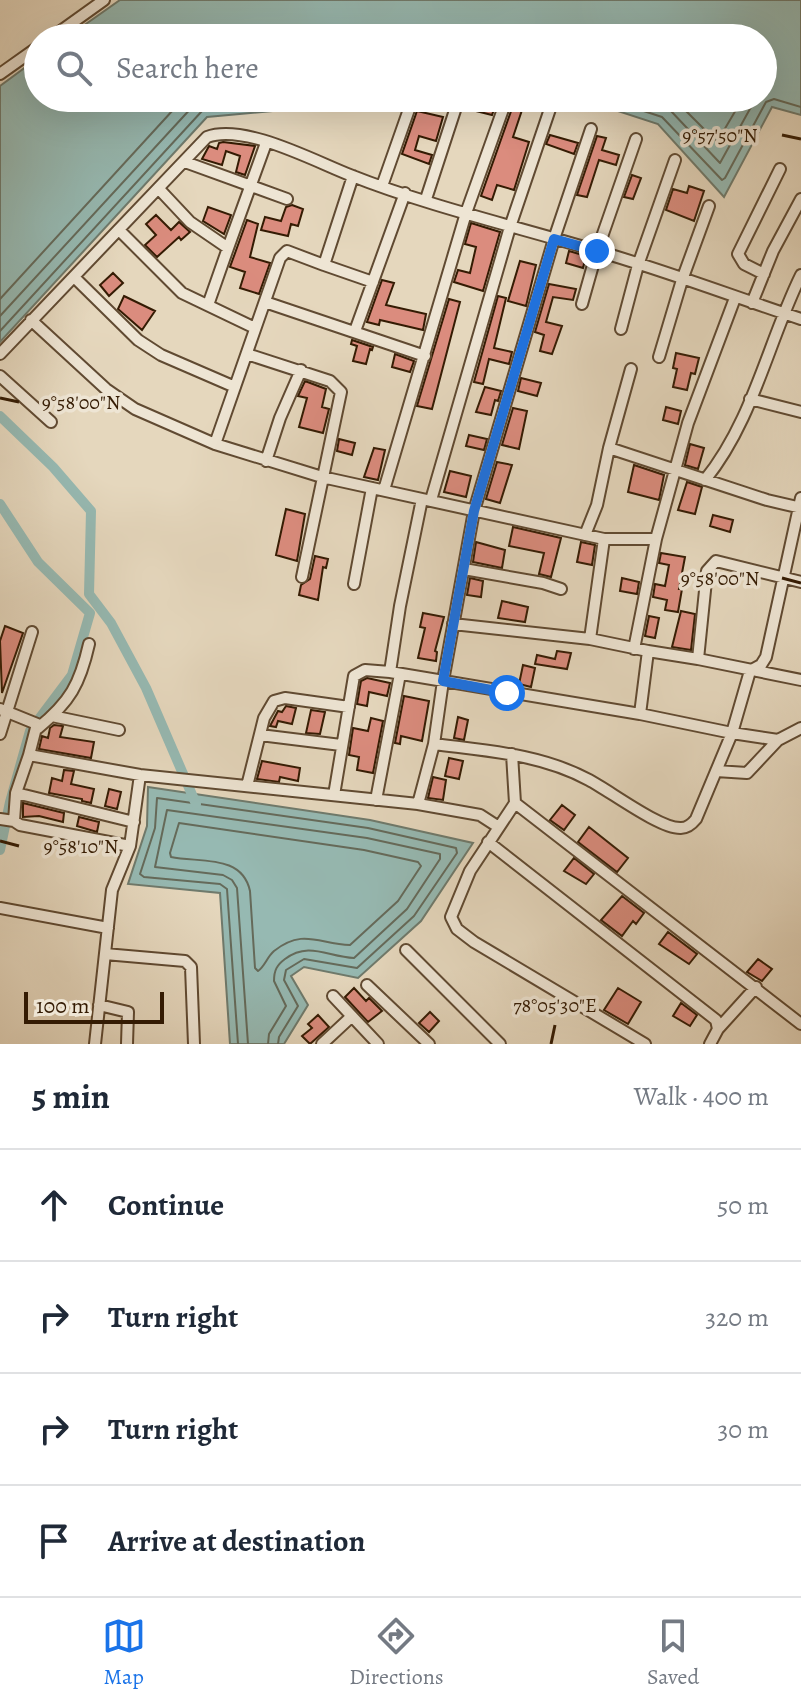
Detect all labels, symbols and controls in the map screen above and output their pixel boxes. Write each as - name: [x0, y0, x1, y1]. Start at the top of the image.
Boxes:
- search box: [24, 24, 777, 112]
- icon: search: [52, 46, 96, 90]
- text: Search here: [116, 48, 259, 88]
- text: 9°57'50"N: [682, 122, 758, 149]
- route end: [579, 233, 615, 269]
- text: 9°58'00"N: [42, 389, 120, 416]
- text: 9°58'00"N: [681, 565, 759, 592]
- route start: [489, 675, 525, 711]
- text: 9°58'10"N: [44, 833, 118, 860]
- scale bar: [24, 988, 164, 1024]
- text: 100 m: [36, 991, 90, 1021]
- text: 78°05'30"E: [513, 992, 597, 1019]
- text: 5 min: [32, 1073, 110, 1120]
- text: Walk · 400 m: [634, 1079, 769, 1114]
- icon: ahead: [32, 1183, 76, 1227]
- text: Continue: [108, 1185, 224, 1225]
- text: 50 m: [717, 1188, 769, 1223]
- icon: right: [32, 1295, 76, 1339]
- text: Turn right: [108, 1297, 238, 1337]
- text: 320 m: [705, 1300, 769, 1335]
- icon: right: [32, 1407, 76, 1451]
- text: Turn right: [108, 1409, 238, 1449]
- text: 30 m: [718, 1412, 769, 1447]
- icon: arrive: [32, 1519, 76, 1563]
- text: Arrive at destination: [108, 1521, 365, 1561]
- tab: Map: [102, 1614, 146, 1692]
- tab: Directions: [349, 1614, 444, 1692]
- tab: Saved: [647, 1614, 699, 1692]

